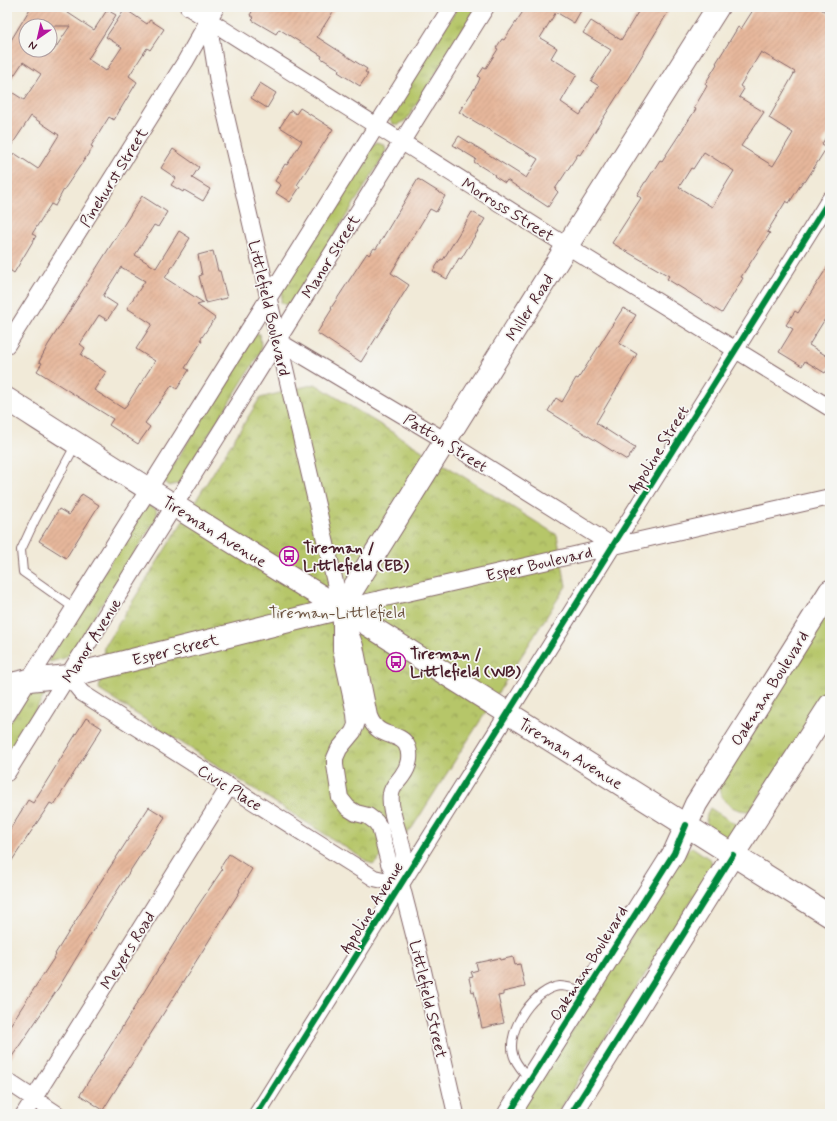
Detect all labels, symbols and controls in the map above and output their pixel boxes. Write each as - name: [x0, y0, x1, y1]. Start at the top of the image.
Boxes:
- north arrow: [18, 18, 58, 58]
- text: N: [26, 38, 40, 53]
- street label: Pinehurst Street: [75, 124, 154, 231]
- street label: Morross Street: [457, 173, 558, 247]
- street label: Manor Street: [297, 210, 366, 303]
- street label: Littlefield Boulevard: [243, 238, 294, 378]
- street label: Miller Road: [501, 270, 559, 345]
- street label: Appoline Street: [624, 402, 695, 498]
- street label: Patton Street: [399, 409, 491, 477]
- street label: Tireman Avenue: [158, 492, 270, 573]
- place label: Tireman / Littlefield (EB): [303, 538, 409, 577]
- street label: Esper Boulevard: [484, 542, 594, 587]
- bus stop icon: Tireman / Littlefield (EB): [278, 545, 300, 567]
- street label: Manor Avenue: [58, 594, 127, 687]
- park label: Tireman-Littlefield: [269, 603, 405, 624]
- street label: Oakman Boulevard: [726, 627, 814, 750]
- street label: Esper Street: [130, 629, 221, 671]
- place label: Tireman / Littlefield (WB): [410, 644, 521, 683]
- bus stop icon: Tireman / Littlefield (WB): [385, 651, 407, 673]
- street label: Tireman Avenue: [514, 714, 626, 795]
- street label: Civic Place: [193, 760, 265, 816]
- street label: Appoline Avenue: [336, 858, 410, 958]
- street label: Oakman Boulevard: [545, 902, 633, 1025]
- street label: Meyers Road: [96, 908, 161, 994]
- street label: Littlefield Street: [404, 938, 451, 1061]

